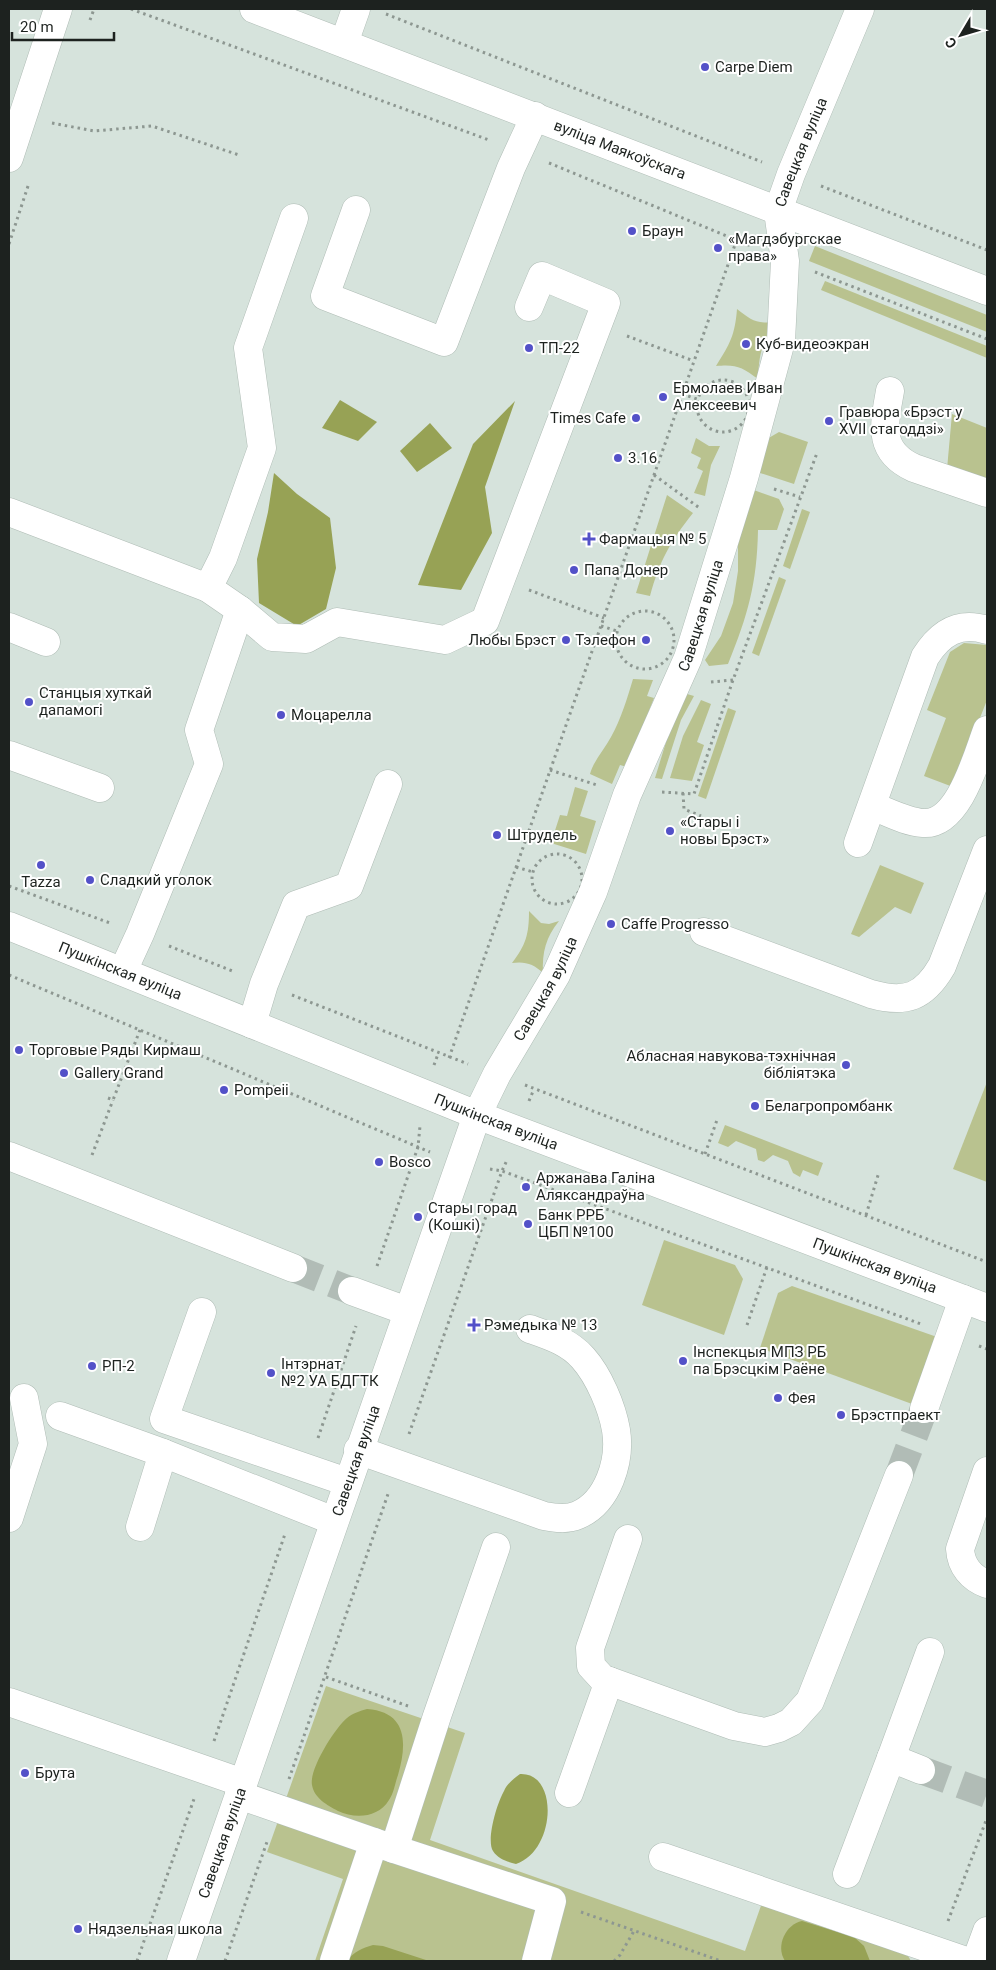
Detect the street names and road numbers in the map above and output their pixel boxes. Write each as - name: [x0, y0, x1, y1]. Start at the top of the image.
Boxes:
- street label: Савецкая вуліца: [771, 95, 831, 209]
- street label: вуліца Маякоўскага: [551, 116, 688, 183]
- street label: Савецкая вуліца: [674, 558, 727, 674]
- street label: Савецкая вуліца: [510, 934, 581, 1044]
- street label: Пушкінская вуліца: [56, 938, 184, 1004]
- street label: Пушкінская вуліца: [432, 1090, 560, 1154]
- street label: Пушкінская вуліца: [810, 1234, 939, 1297]
- street label: Савецкая вуліца: [328, 1403, 384, 1519]
- street label: Савецкая вуліца: [195, 1785, 250, 1901]

